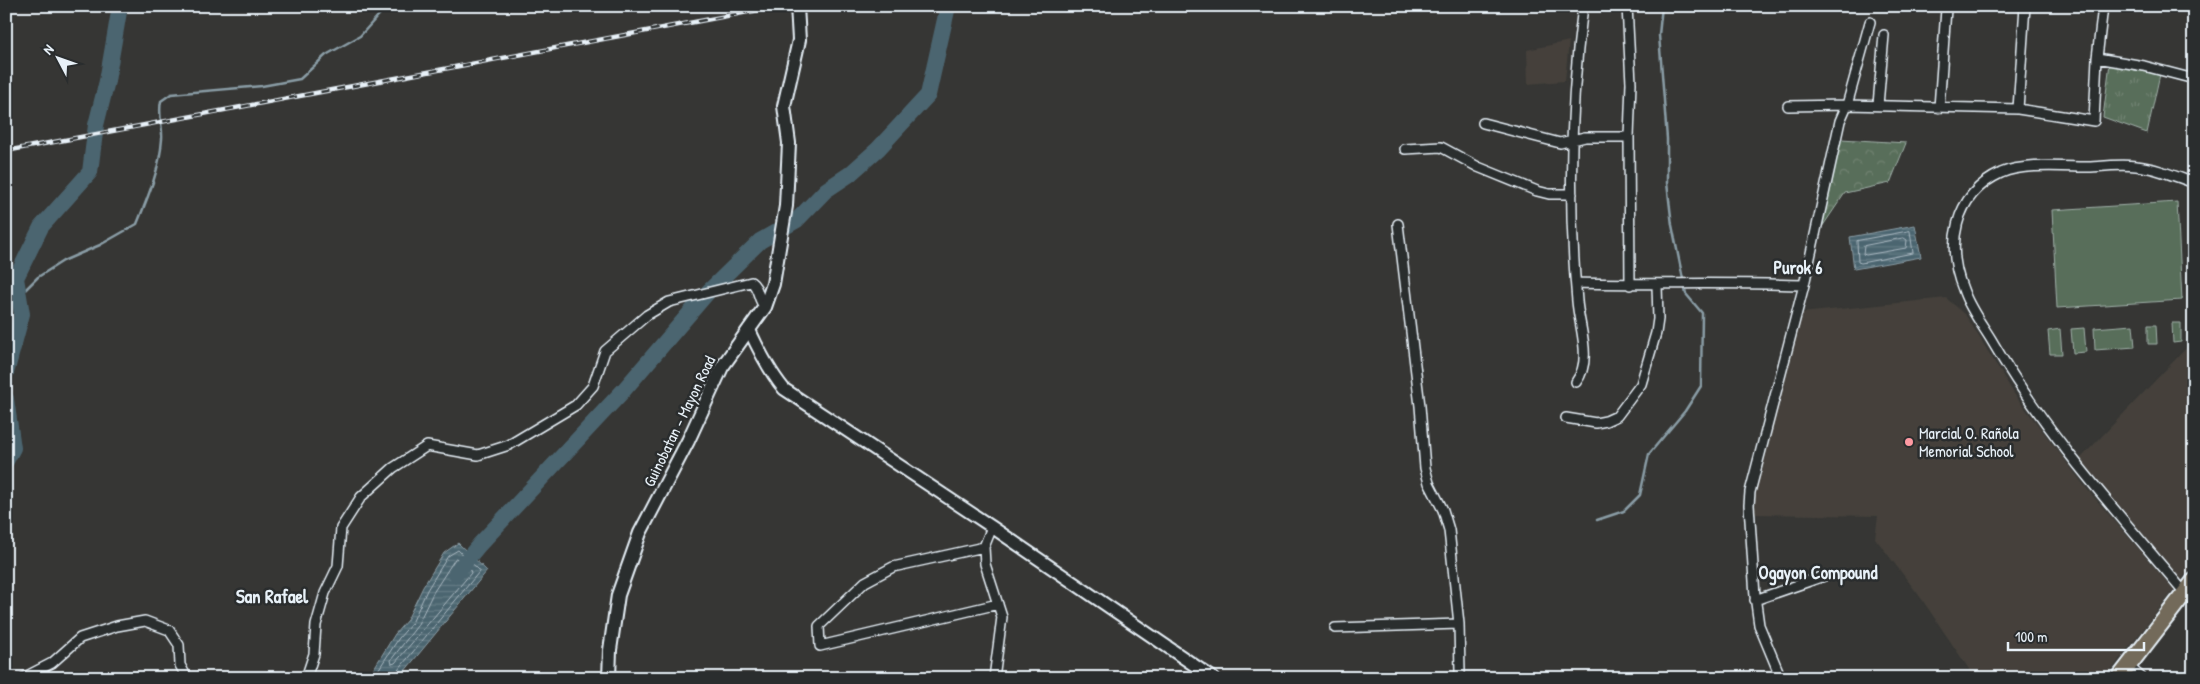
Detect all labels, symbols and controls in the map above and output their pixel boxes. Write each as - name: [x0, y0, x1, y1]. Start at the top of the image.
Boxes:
- north arrow: [32, 32, 82, 82]
- text: N: [38, 40, 58, 58]
- district label: Purok 6: [1774, 255, 1822, 280]
- street label: Guinobatan - Mayon Road: [638, 352, 720, 490]
- place label: Marcial O. Rañola Memorial School: [1919, 422, 2019, 462]
- marker: Marcial O. Rañola Memorial School: [1903, 436, 1915, 448]
- district label: Ogayon Compound: [1759, 560, 1877, 586]
- district label: San Rafael: [236, 583, 309, 609]
- scale bar: [2008, 619, 2144, 651]
- text: 100 m: [2015, 626, 2048, 647]

